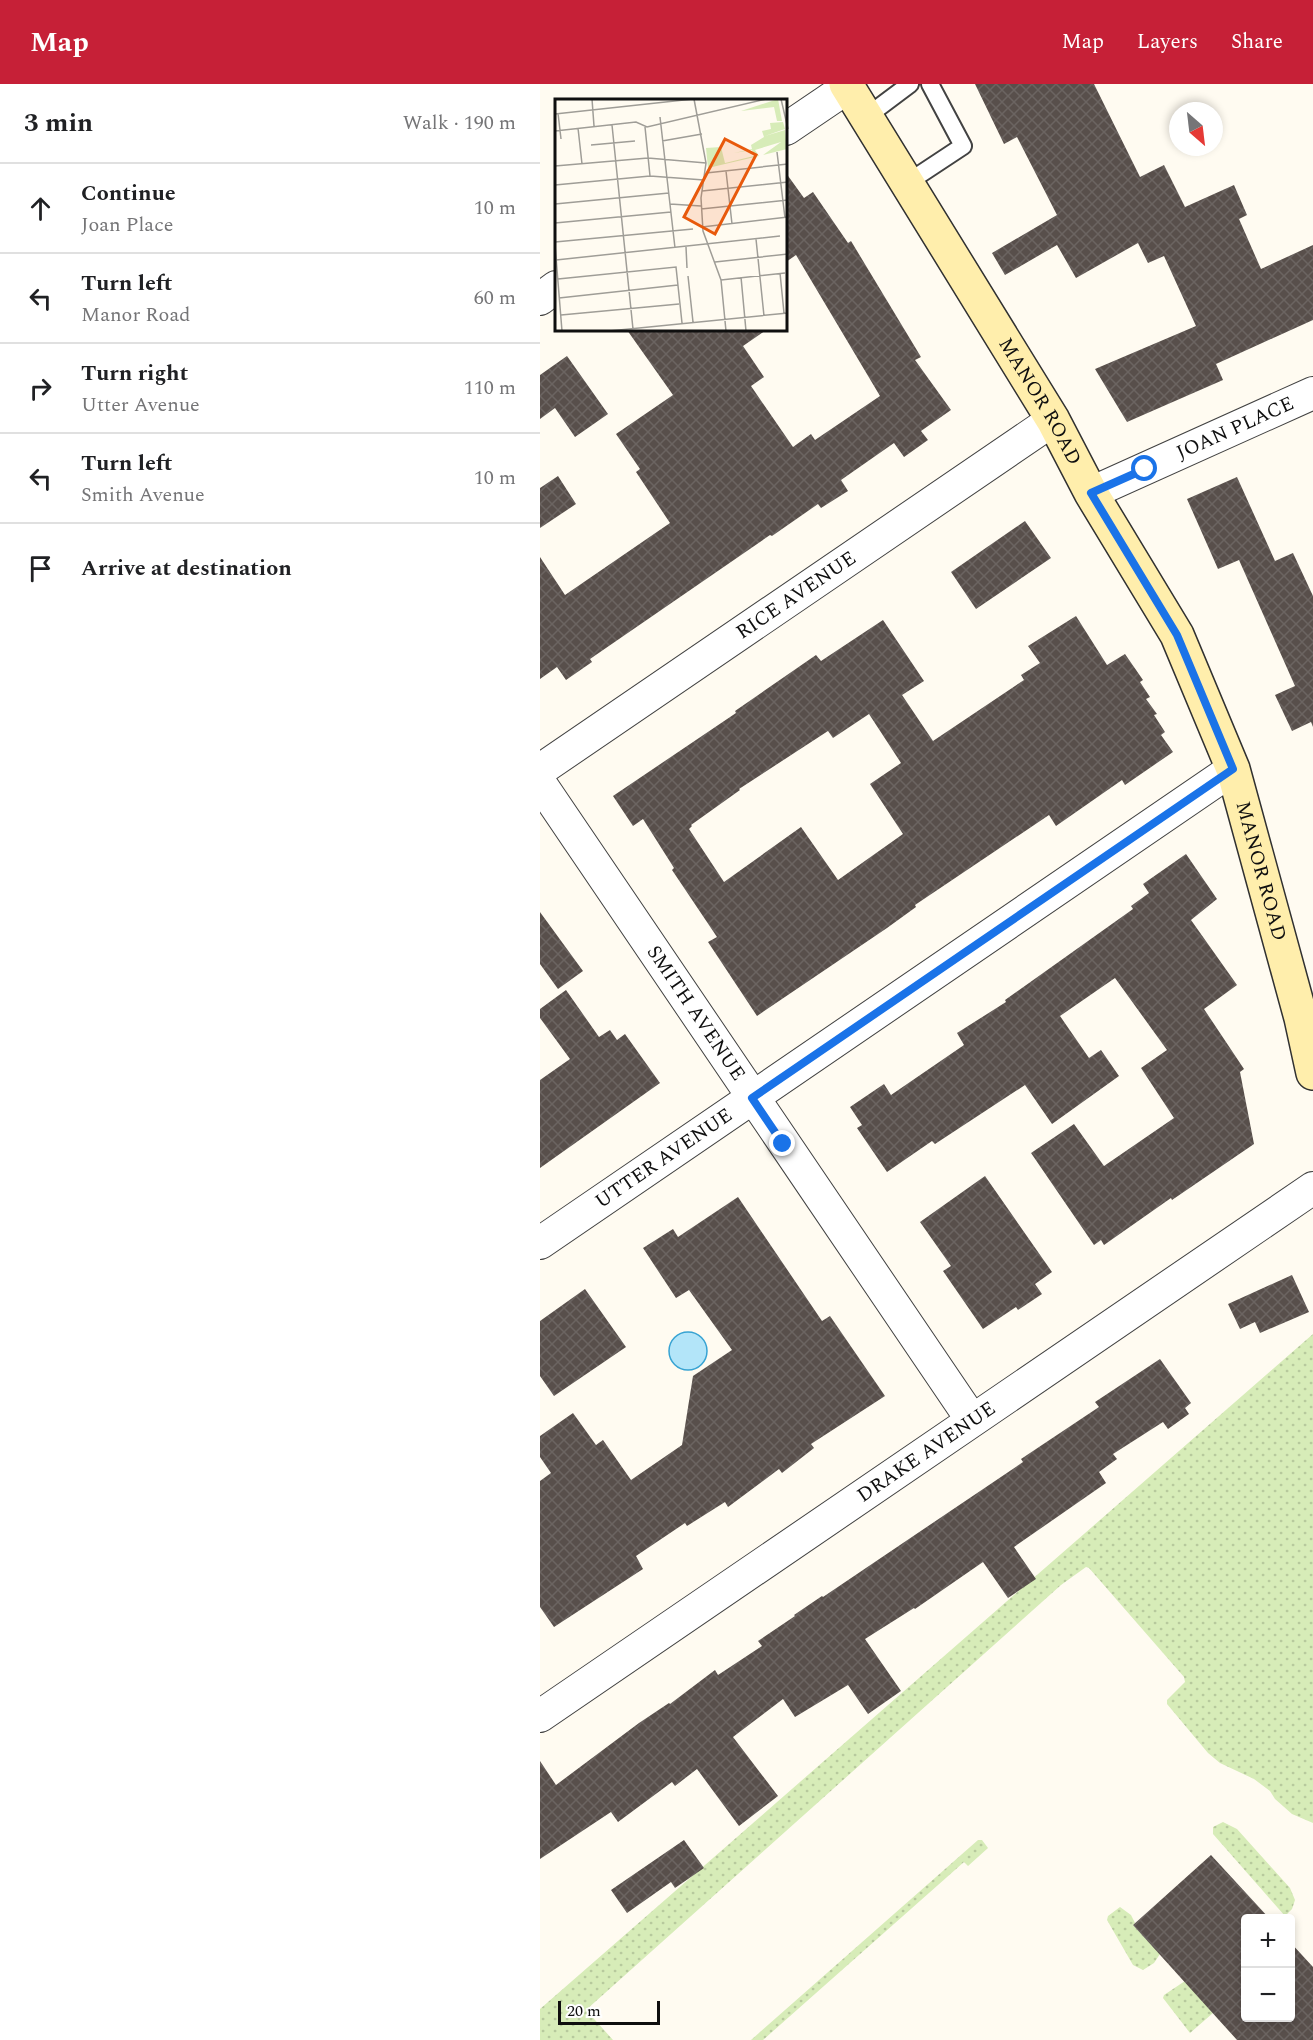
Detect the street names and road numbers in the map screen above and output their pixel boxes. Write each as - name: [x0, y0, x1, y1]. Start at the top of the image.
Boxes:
- street label: MANOR ROAD: [991, 332, 1089, 471]
- street label: JOAN PLACE: [1171, 388, 1299, 468]
- street label: RICE AVENUE: [730, 544, 862, 647]
- street label: MANOR ROAD: [1227, 798, 1294, 944]
- street label: SMITH AVENUE: [639, 939, 753, 1087]
- street label: UTTER AVENUE: [589, 1101, 739, 1216]
- street label: DRAKE AVENUE: [851, 1394, 1002, 1510]

